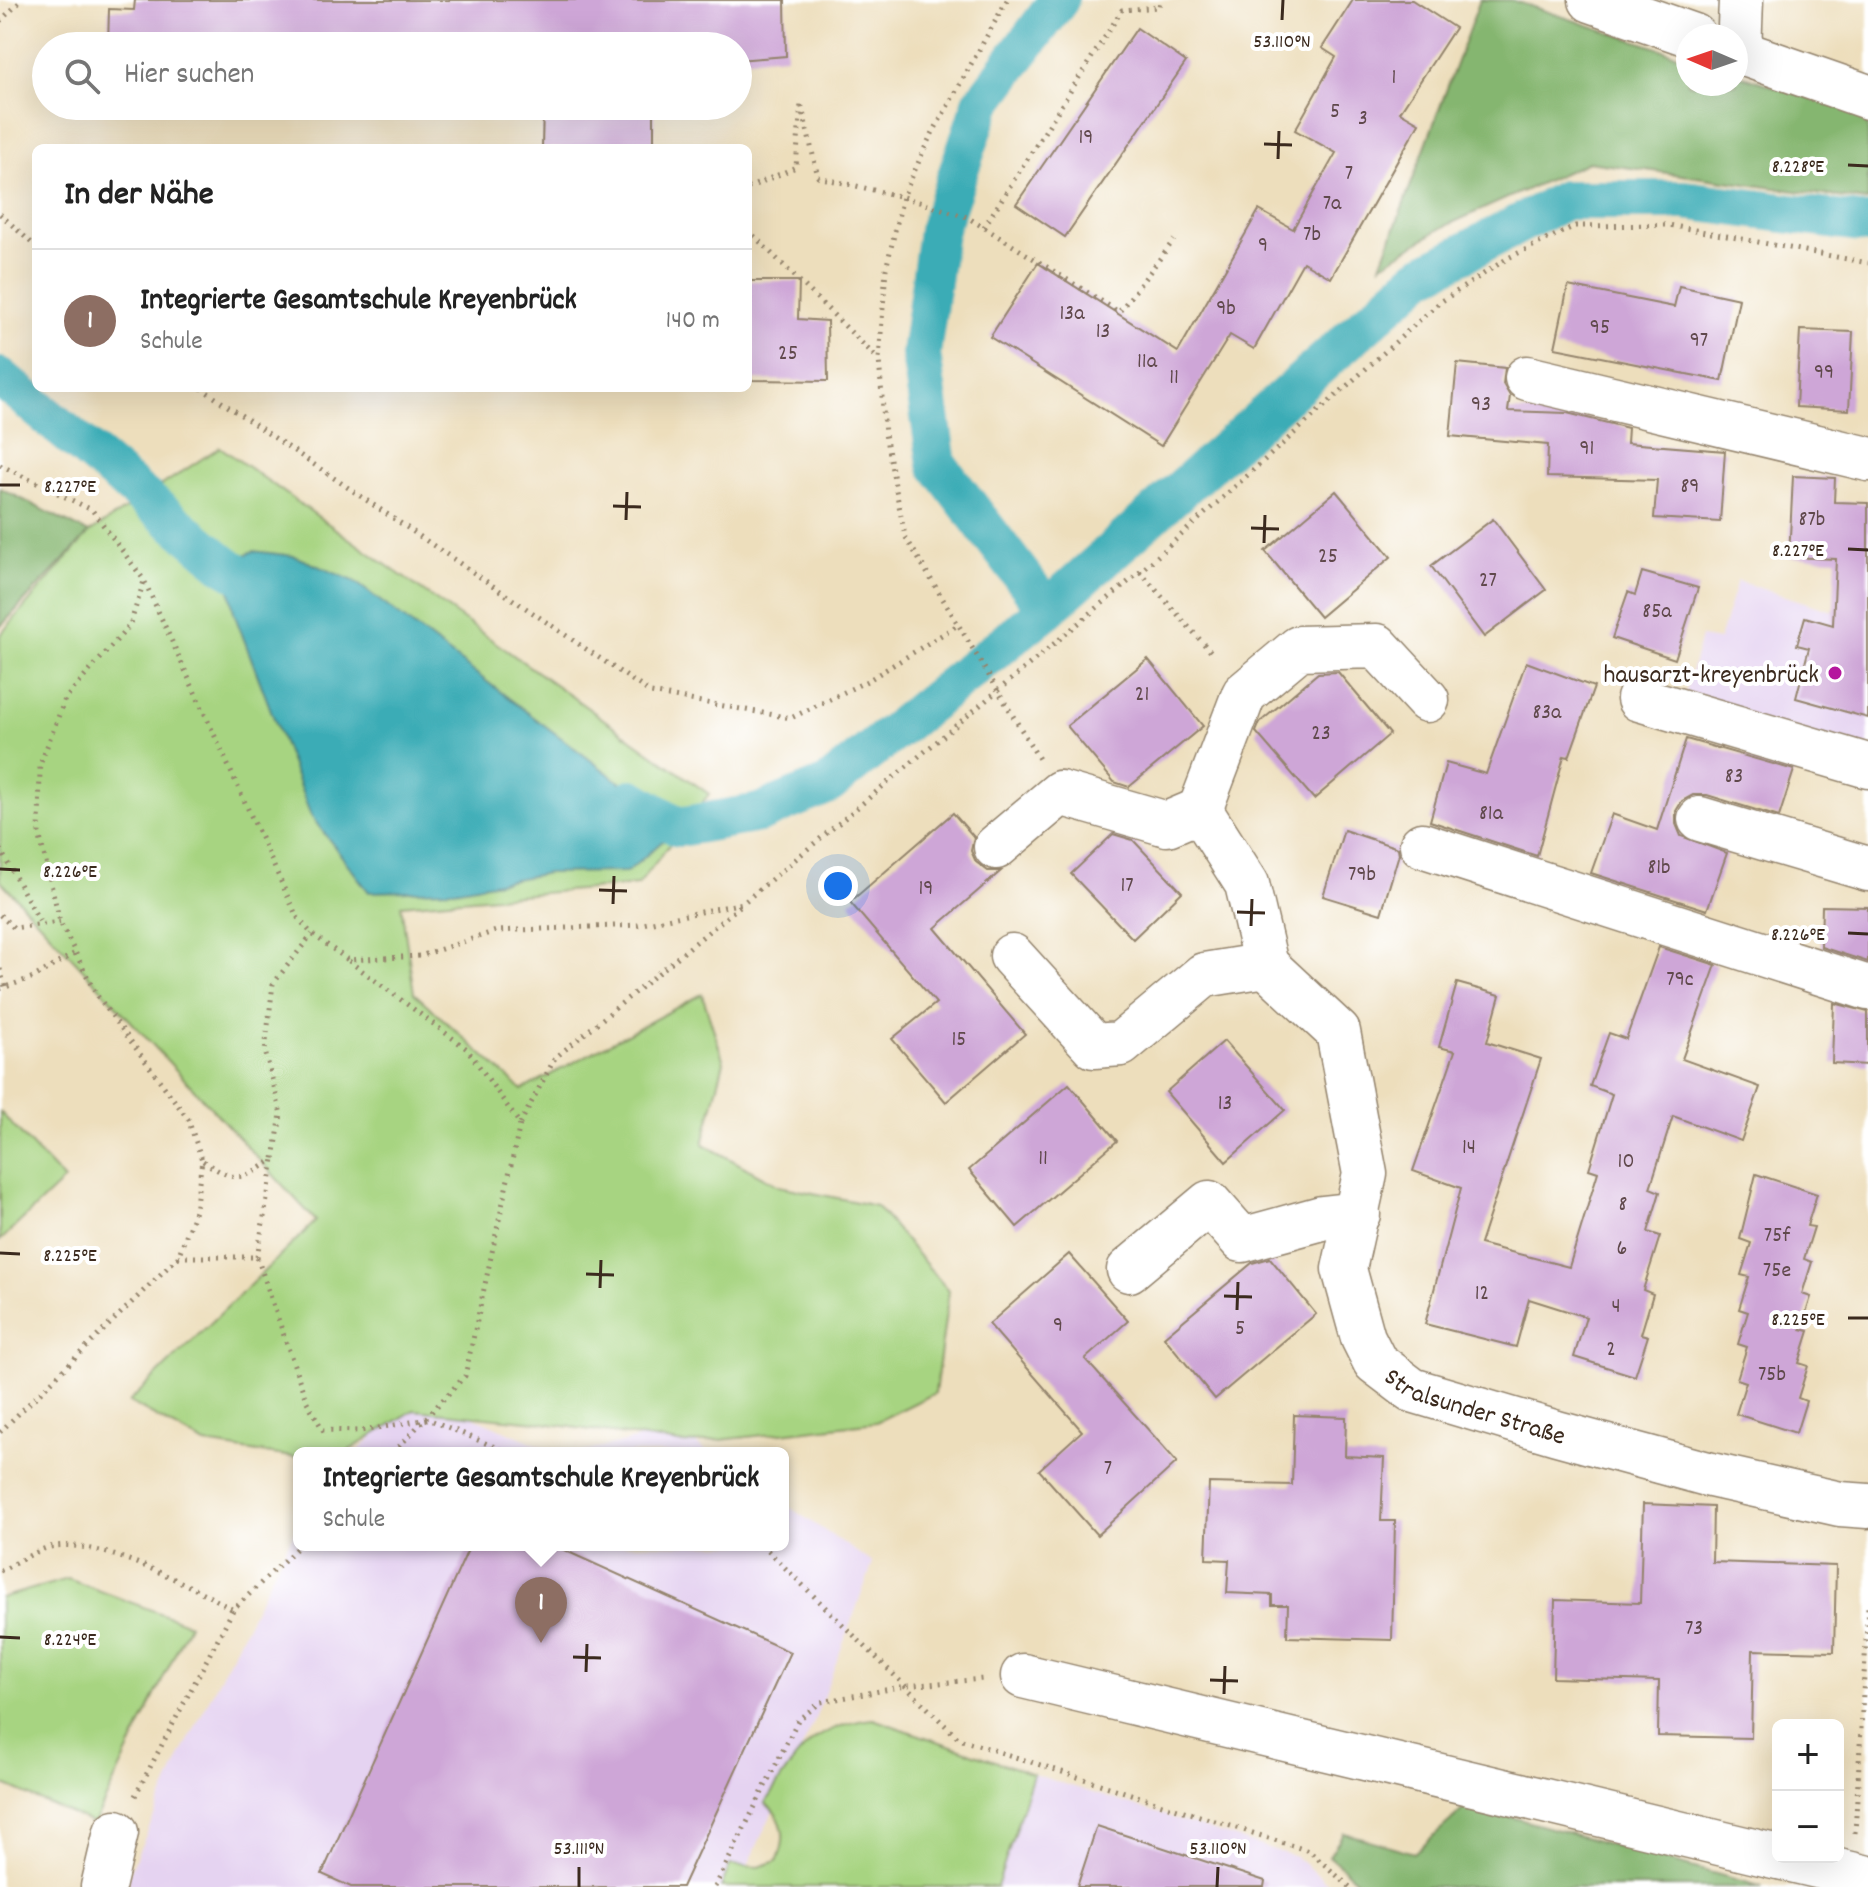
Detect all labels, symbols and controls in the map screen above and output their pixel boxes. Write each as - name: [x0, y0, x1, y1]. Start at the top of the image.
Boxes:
- north arrow: [1676, 24, 1748, 96]
- text: 53.110°N: [1253, 29, 1311, 57]
- search box: [32, 32, 752, 120]
- icon: search: [60, 54, 104, 98]
- text: Hier suchen: [124, 55, 254, 98]
- house number: 1: [1392, 63, 1396, 94]
- house number: 5: [1330, 97, 1340, 128]
- house number: 3: [1358, 104, 1368, 135]
- house number: 19: [1079, 123, 1093, 154]
- text: 8.228°E: [1772, 154, 1824, 182]
- house number: 7: [1345, 159, 1353, 190]
- text: In der Nähe: [64, 172, 214, 221]
- house number: 7a: [1323, 189, 1342, 220]
- house number: 7b: [1303, 220, 1321, 251]
- house number: 9: [1258, 231, 1268, 262]
- text: Integrierte Gesamtschule Kreyenbrück: [140, 281, 577, 324]
- house number: 9b: [1216, 294, 1236, 325]
- house number: 13a: [1060, 299, 1085, 330]
- text: 1: [87, 303, 93, 340]
- text: 140 m: [666, 303, 720, 340]
- house number: 95: [1590, 313, 1610, 344]
- house number: 13: [1096, 317, 1110, 348]
- text: Schule: [140, 324, 203, 361]
- house number: 97: [1690, 326, 1708, 357]
- house number: 25: [778, 339, 798, 370]
- house number: 11a: [1137, 347, 1158, 378]
- house number: 99: [1814, 358, 1834, 389]
- house number: 11: [1169, 363, 1179, 394]
- house number: 93: [1471, 390, 1491, 421]
- house number: 91: [1580, 434, 1594, 465]
- house number: 89: [1681, 472, 1699, 503]
- text: 8.227°E: [44, 474, 96, 502]
- house number: 87b: [1799, 505, 1825, 536]
- text: 8.227°E: [1772, 538, 1824, 566]
- house number: 25: [1318, 542, 1338, 573]
- house number: 27: [1479, 566, 1497, 597]
- house number: 85a: [1642, 597, 1672, 628]
- place label: hausarzt-kreyenbrück: [1604, 658, 1819, 695]
- marker: hausarzt-kreyenbrück: [1826, 664, 1844, 682]
- house number: 21: [1135, 680, 1149, 711]
- house number: 83a: [1533, 698, 1562, 729]
- house number: 23: [1311, 719, 1331, 750]
- house number: 83: [1725, 762, 1743, 793]
- house number: 81a: [1479, 799, 1504, 830]
- house number: 81b: [1647, 853, 1671, 884]
- text: 8.226°E: [43, 859, 97, 887]
- house number: 79b: [1348, 860, 1376, 891]
- your location: [818, 866, 858, 906]
- house number: 17: [1120, 871, 1134, 902]
- house number: 19: [919, 874, 933, 905]
- text: 8.226°E: [1771, 922, 1825, 950]
- house number: 79c: [1666, 965, 1694, 996]
- house number: 15: [951, 1025, 967, 1056]
- house number: 13: [1218, 1089, 1232, 1120]
- house number: 14: [1462, 1133, 1476, 1164]
- house number: 11: [1038, 1144, 1048, 1175]
- house number: 10: [1618, 1147, 1634, 1178]
- house number: 8: [1619, 1190, 1627, 1221]
- house number: 75f: [1764, 1221, 1791, 1252]
- house number: 6: [1617, 1234, 1627, 1265]
- text: 8.225°E: [43, 1243, 97, 1271]
- house number: 75e: [1763, 1256, 1791, 1287]
- house number: 12: [1475, 1279, 1489, 1310]
- house number: 4: [1611, 1292, 1621, 1323]
- text: 8.225°E: [1771, 1307, 1825, 1335]
- house number: 9: [1053, 1311, 1063, 1342]
- house number: 5: [1235, 1314, 1245, 1345]
- house number: 2: [1606, 1335, 1616, 1366]
- street label: Stralsunder Straße: [1375, 1360, 1569, 1456]
- house number: 75b: [1758, 1360, 1786, 1391]
- popup: [293, 1447, 789, 1551]
- house number: 7: [1104, 1454, 1112, 1485]
- text: Integrierte Gesamtschule Kreyenbrück: [323, 1459, 759, 1502]
- text: Schule: [323, 1502, 385, 1539]
- pin: 1: [515, 1577, 567, 1643]
- house number: 73: [1685, 1614, 1703, 1645]
- text: 8.224°E: [44, 1627, 96, 1655]
- map controls: [1772, 1719, 1844, 1863]
- button: +: [1772, 1719, 1844, 1791]
- button: −: [1772, 1791, 1844, 1863]
- text: 53.111°N: [554, 1836, 604, 1864]
- text: 53.110°N: [1189, 1836, 1247, 1864]

